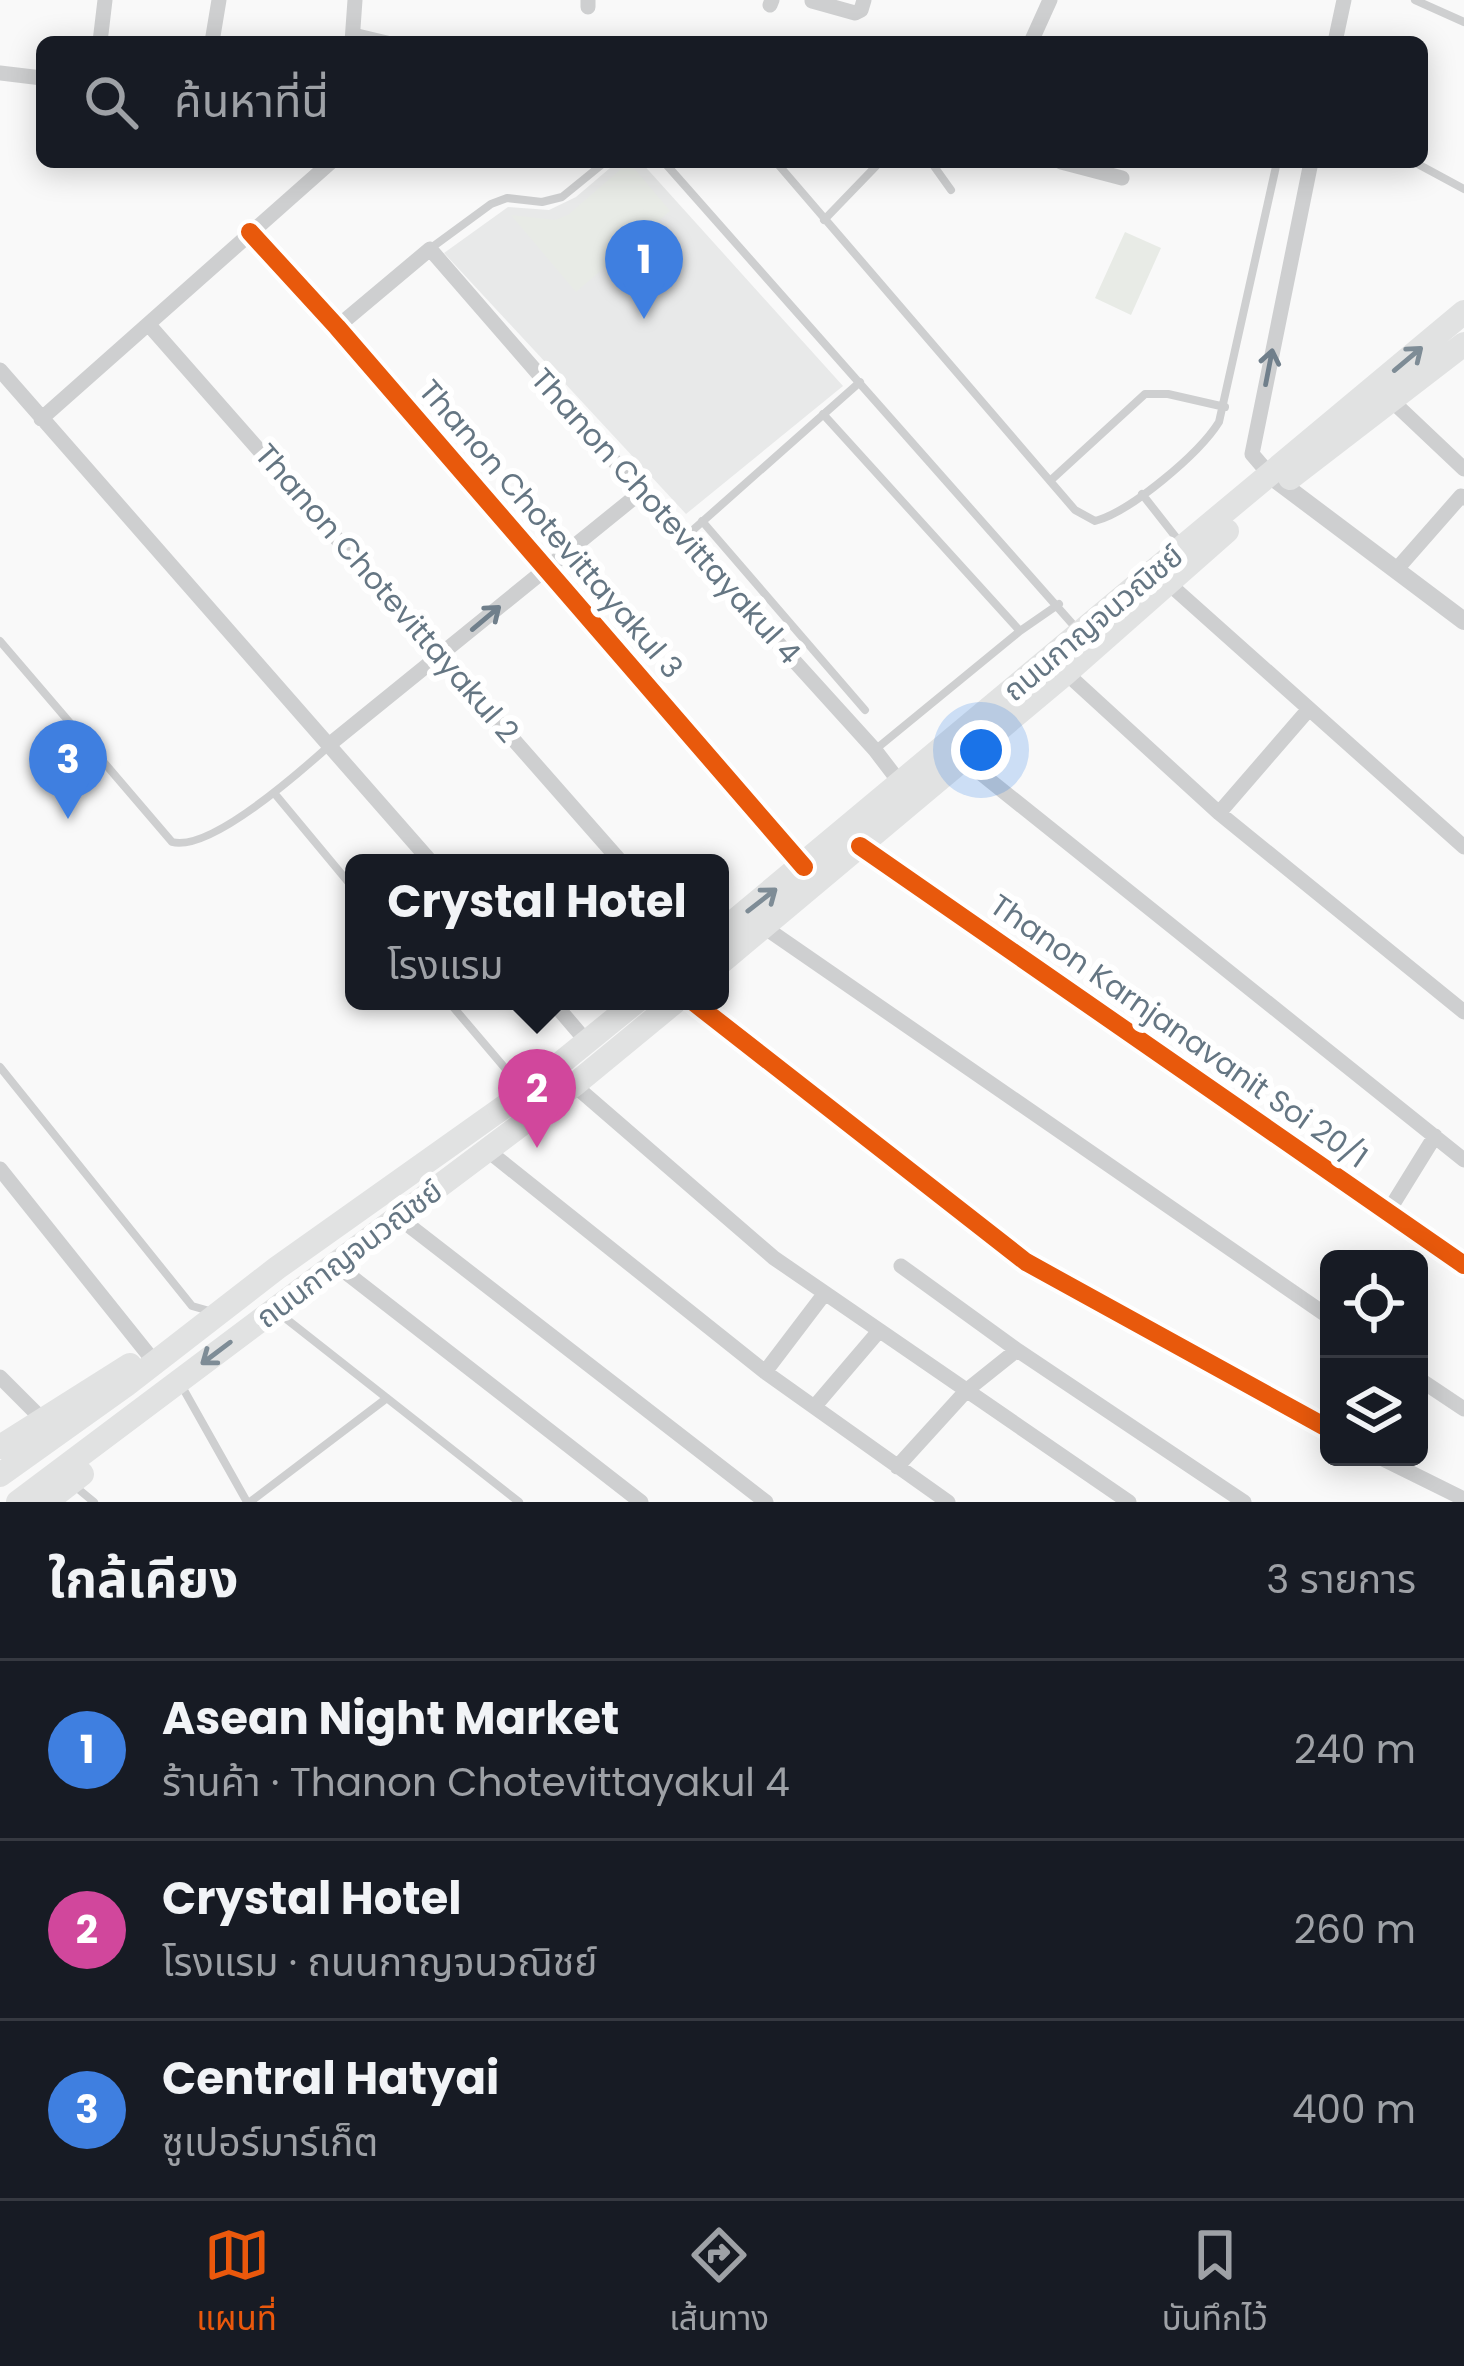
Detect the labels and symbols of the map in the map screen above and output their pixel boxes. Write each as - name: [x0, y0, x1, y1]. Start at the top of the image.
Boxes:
- pin: 1: [605, 220, 683, 319]
- one-way arrow: [1391, 346, 1423, 372]
- one-way arrow: [1259, 349, 1282, 387]
- street label: Thanon Chotevittayakul 4: [521, 359, 811, 673]
- street label: Thanon Chotevittayakul 3: [409, 370, 693, 688]
- street label: Thanon Chotevittayakul 2: [245, 434, 529, 752]
- street label: ถนนกาญจนวณิชย์: [994, 535, 1192, 711]
- one-way arrow: [470, 605, 501, 632]
- pin: 3: [29, 720, 107, 819]
- your location: [951, 720, 1011, 780]
- street label: Thanon Karnjanavanit Soi 20/1: [982, 884, 1376, 1178]
- one-way arrow: [746, 887, 777, 914]
- pin: 2: [498, 1049, 576, 1148]
- street label: ถนนกาญจนวณิชย์: [247, 1170, 451, 1338]
- one-way arrow: [200, 1339, 233, 1365]

